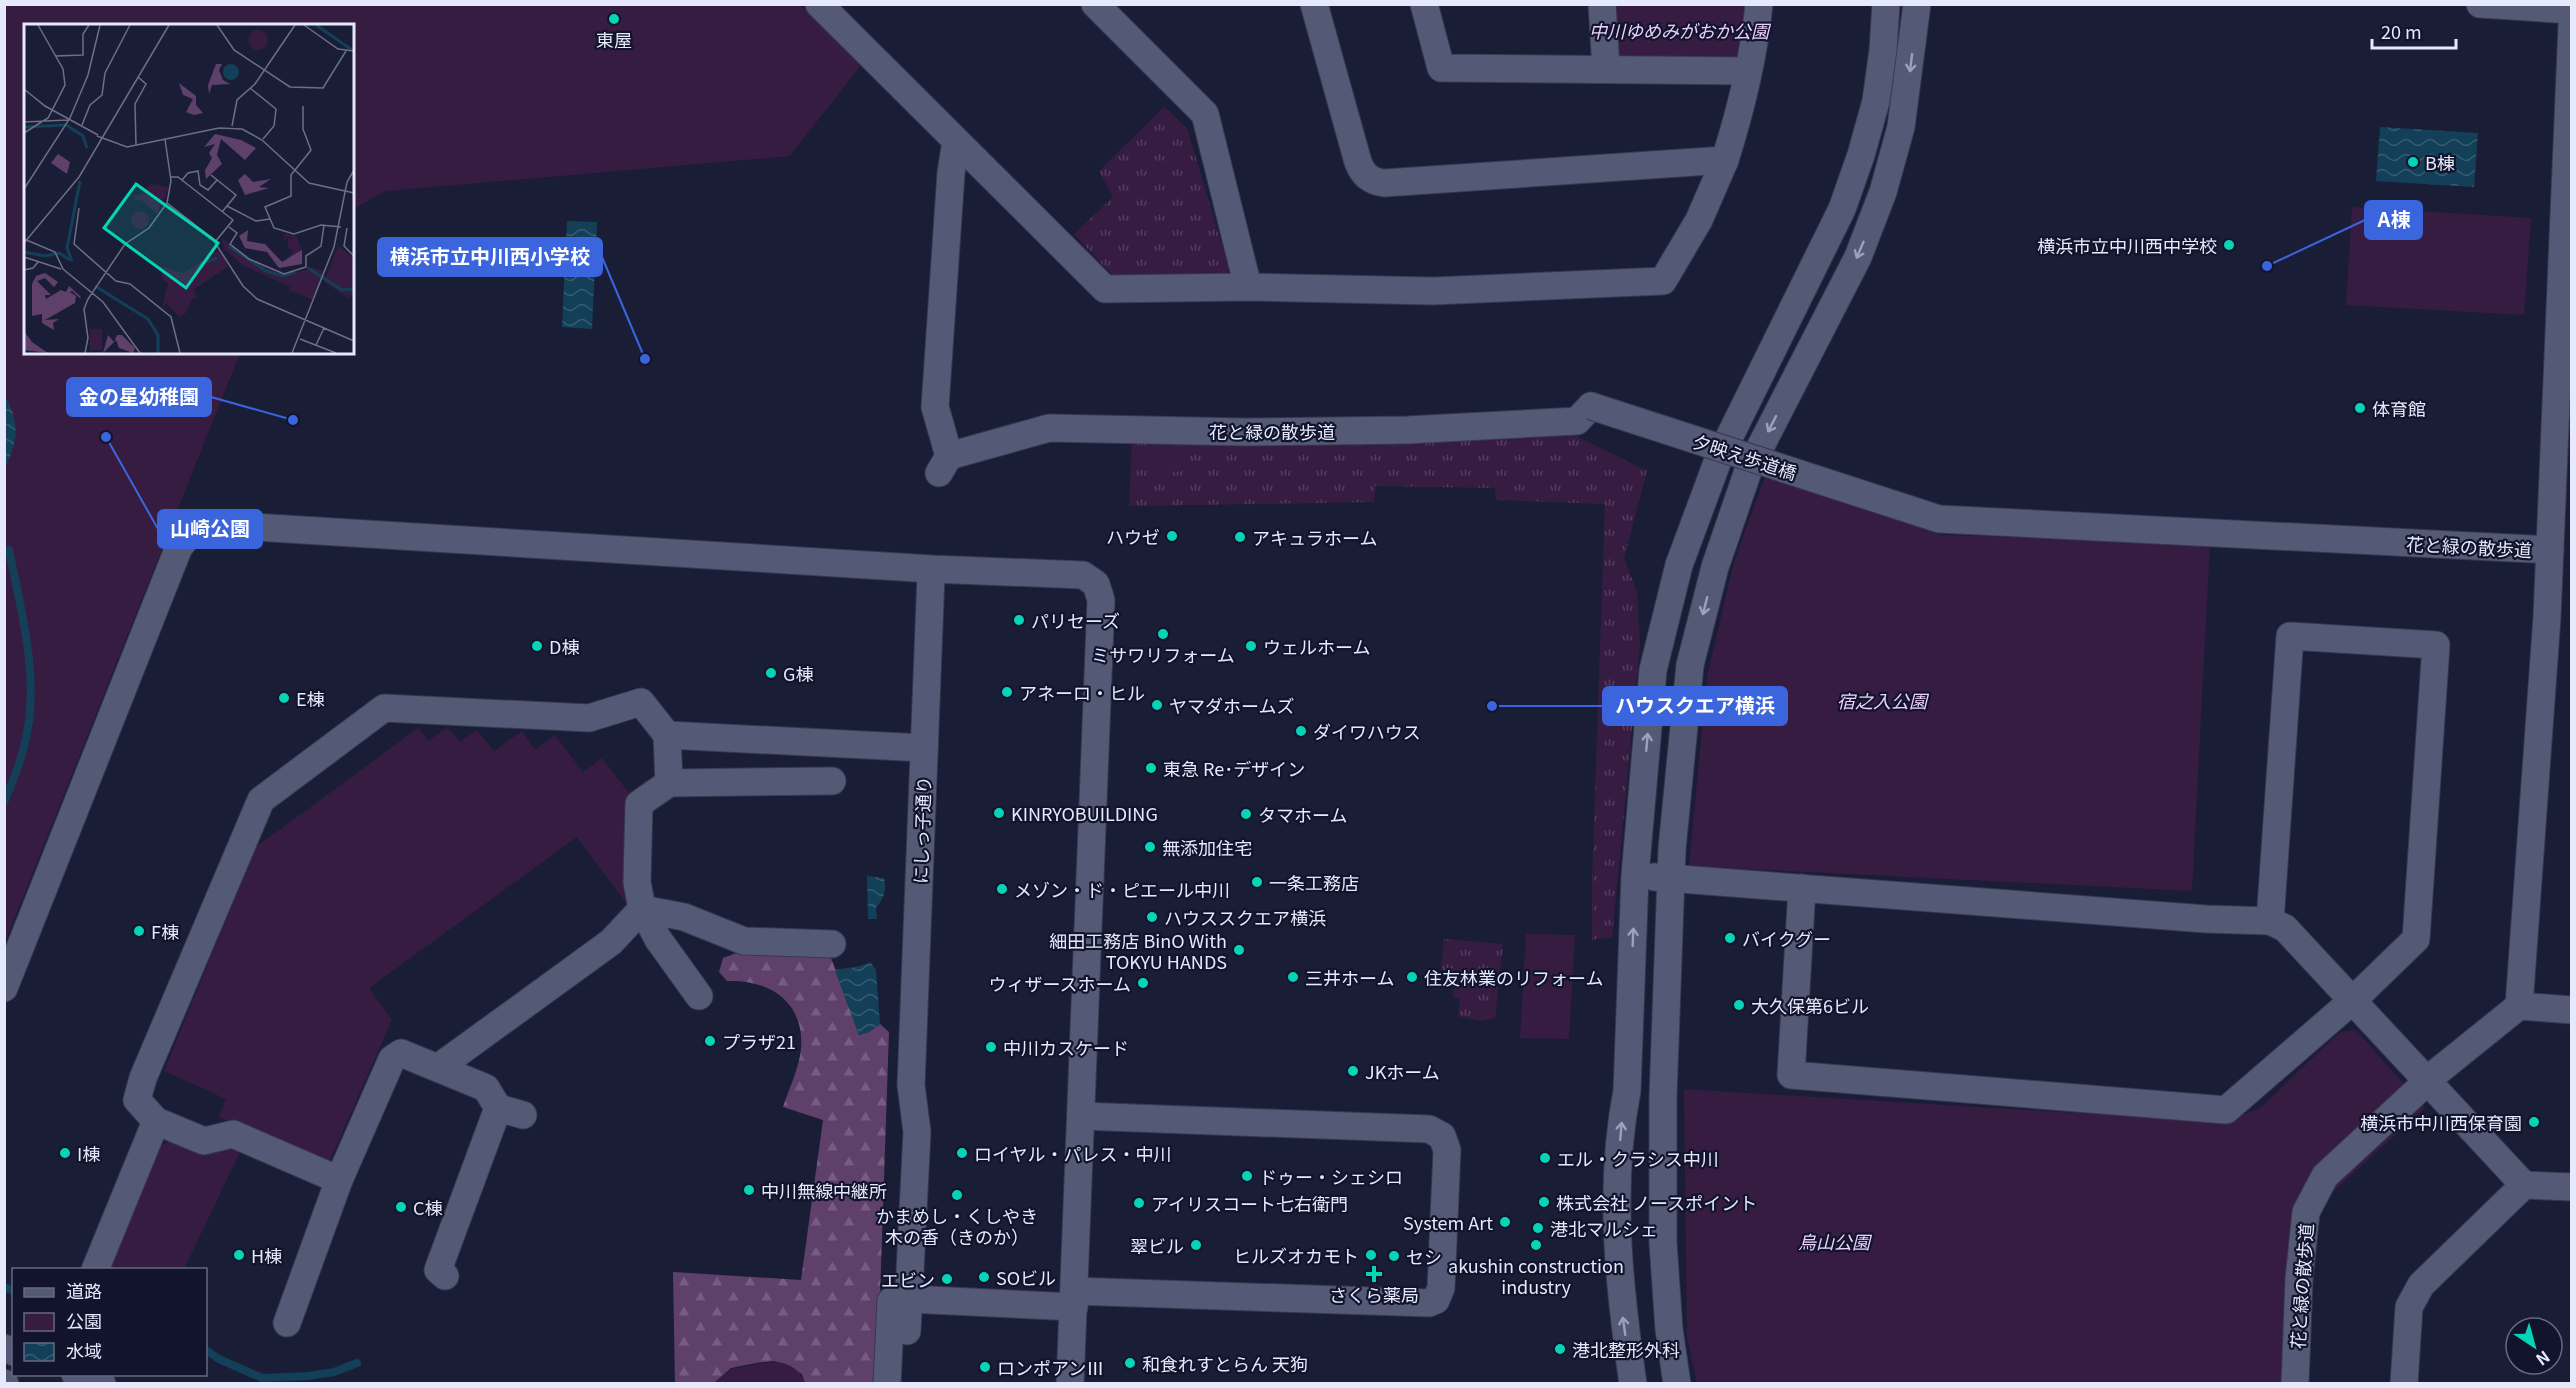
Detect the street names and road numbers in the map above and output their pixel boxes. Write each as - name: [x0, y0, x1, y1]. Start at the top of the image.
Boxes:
- street label: 花と緑の散歩道: [1209, 418, 1335, 444]
- street label: 夕映え歩道橋: [1690, 427, 1800, 485]
- street label: 花と緑の散歩道: [2405, 530, 2533, 562]
- street label: にしっ子通り: [906, 776, 936, 884]
- street label: 花と緑の散歩道: [2284, 1222, 2318, 1350]

